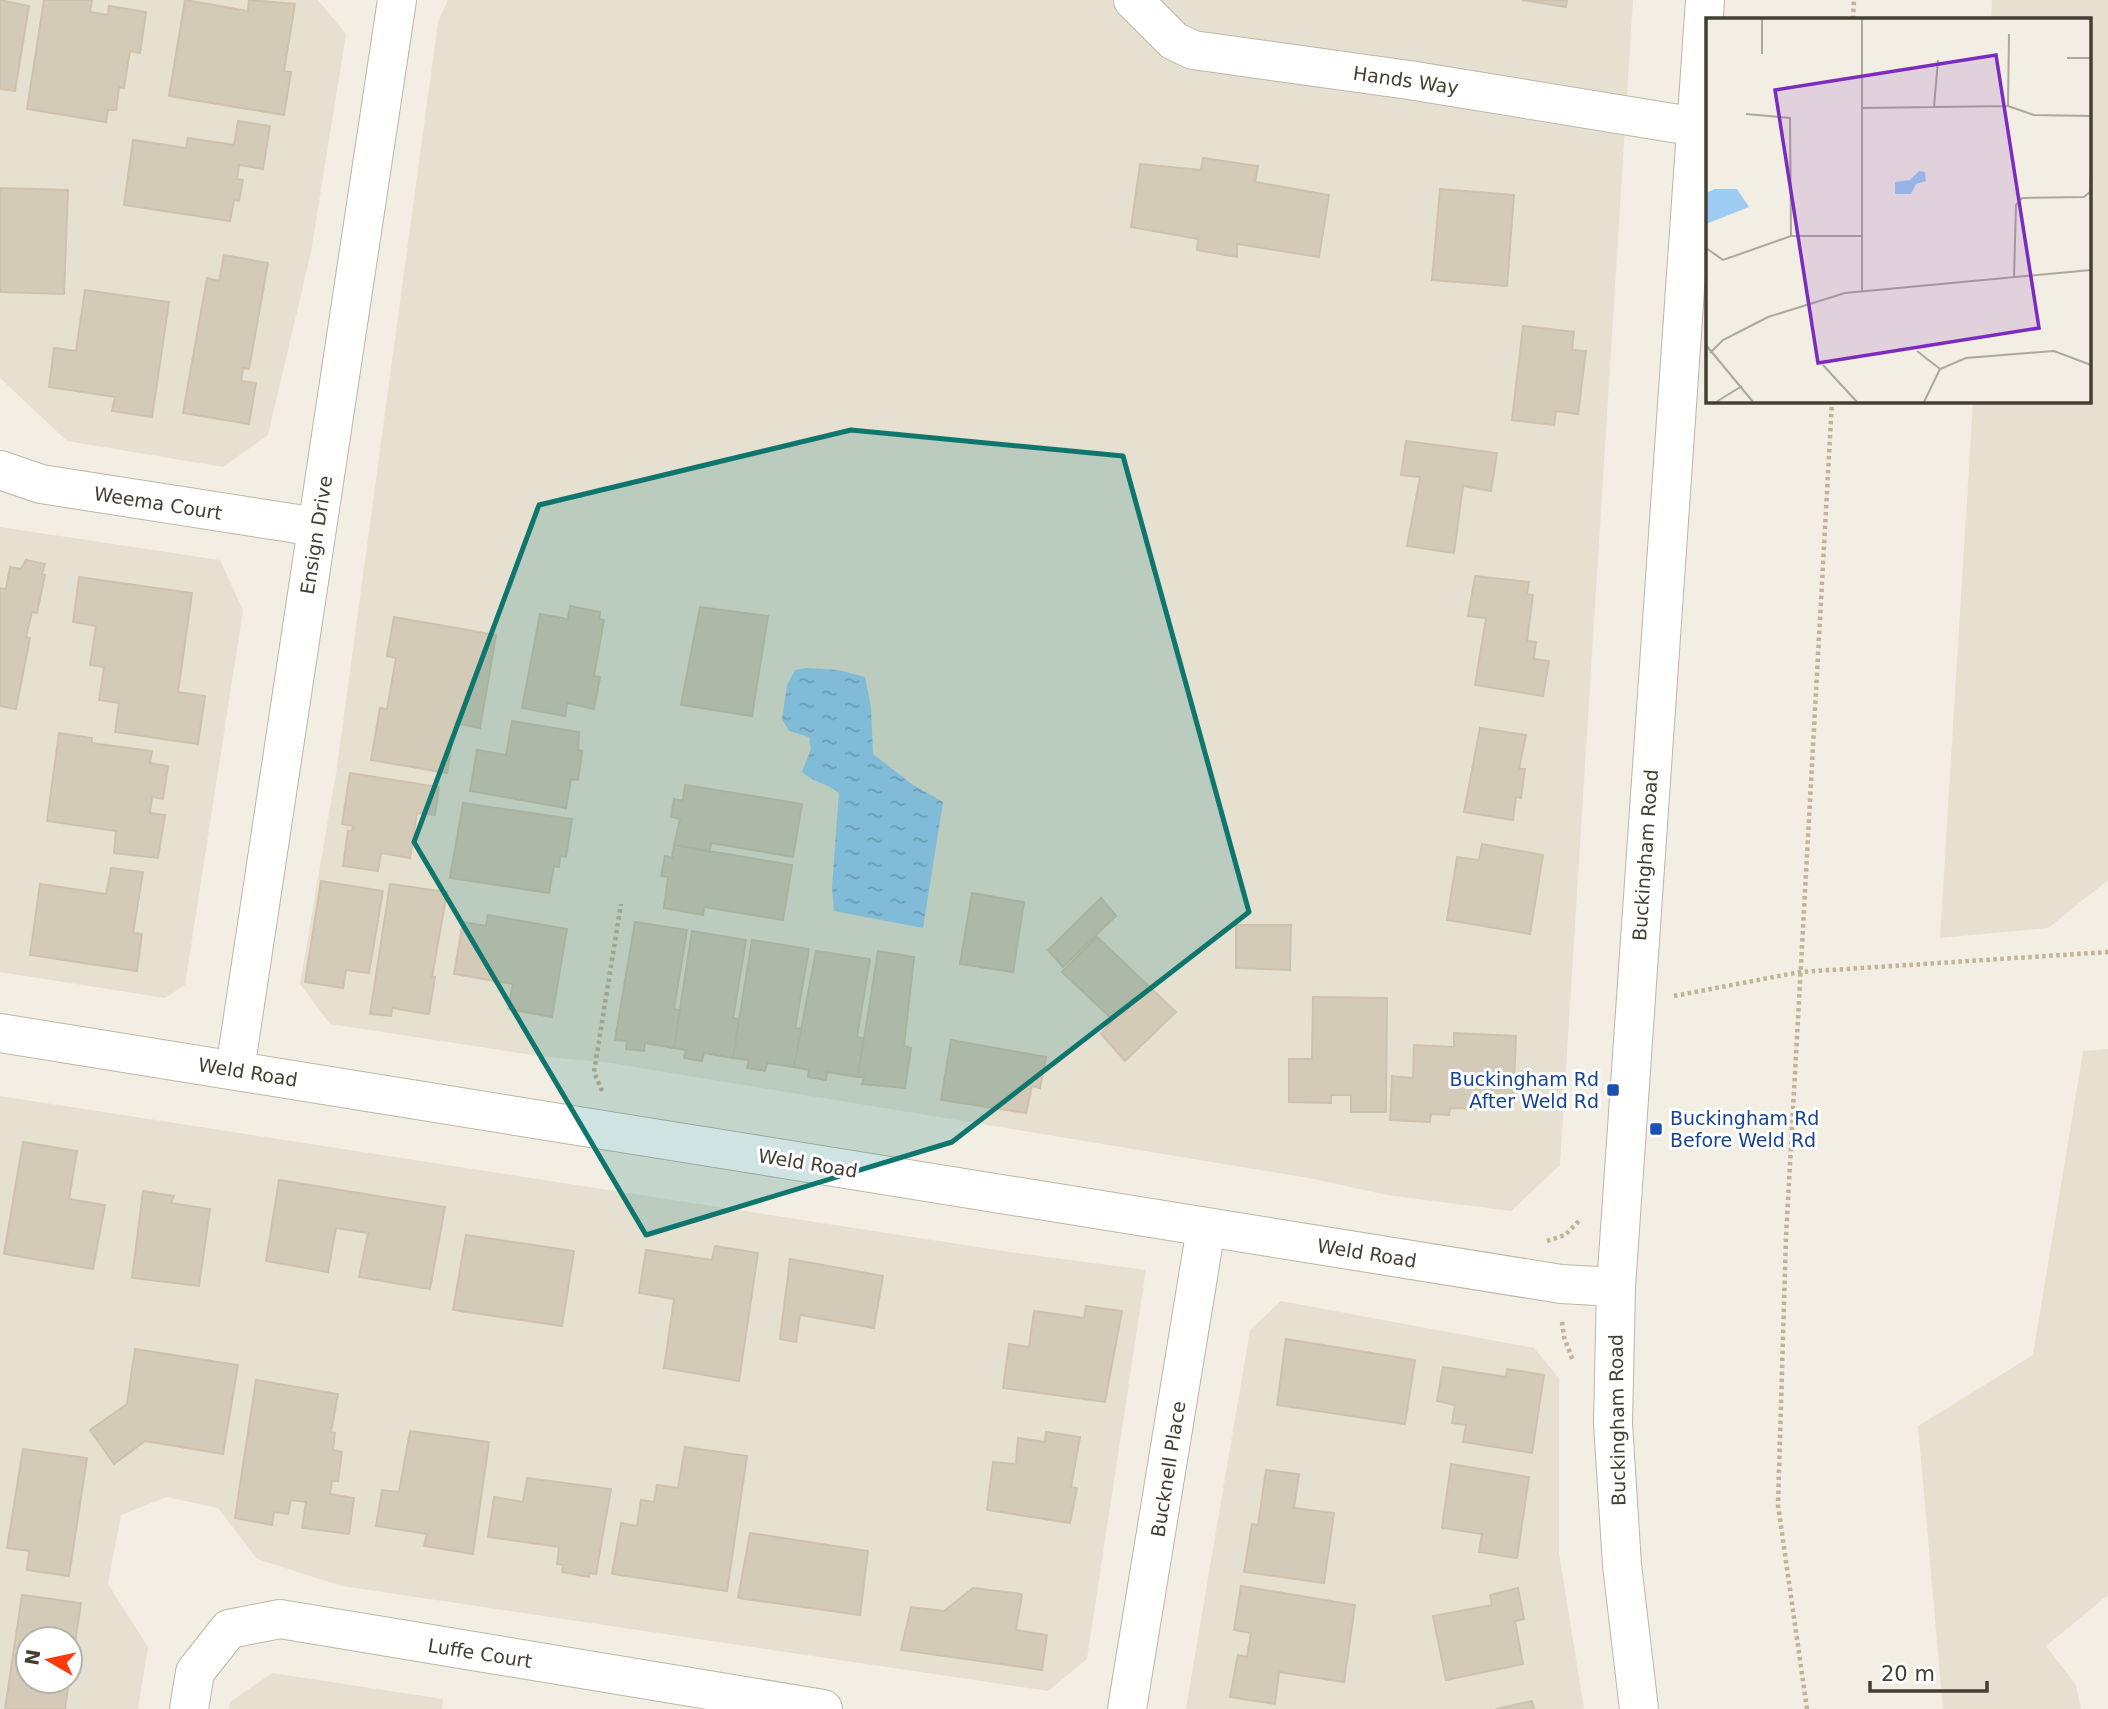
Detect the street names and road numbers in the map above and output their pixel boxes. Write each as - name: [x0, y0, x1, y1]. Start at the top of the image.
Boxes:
- street label: Hands Way: [1352, 62, 1460, 98]
- street label: Ensign Drive: [296, 474, 336, 596]
- street label: Weema Court: [92, 482, 224, 524]
- street label: Buckingham Road: [1628, 769, 1662, 941]
- street label: Weld Road: [197, 1053, 299, 1091]
- street label: Weld Road: [757, 1144, 859, 1182]
- street label: Weld Road: [1316, 1234, 1418, 1272]
- street label: Buckingham Road: [1605, 1334, 1629, 1506]
- street label: Bucknell Place: [1146, 1399, 1190, 1539]
- street label: Luffe Court: [426, 1634, 534, 1672]

